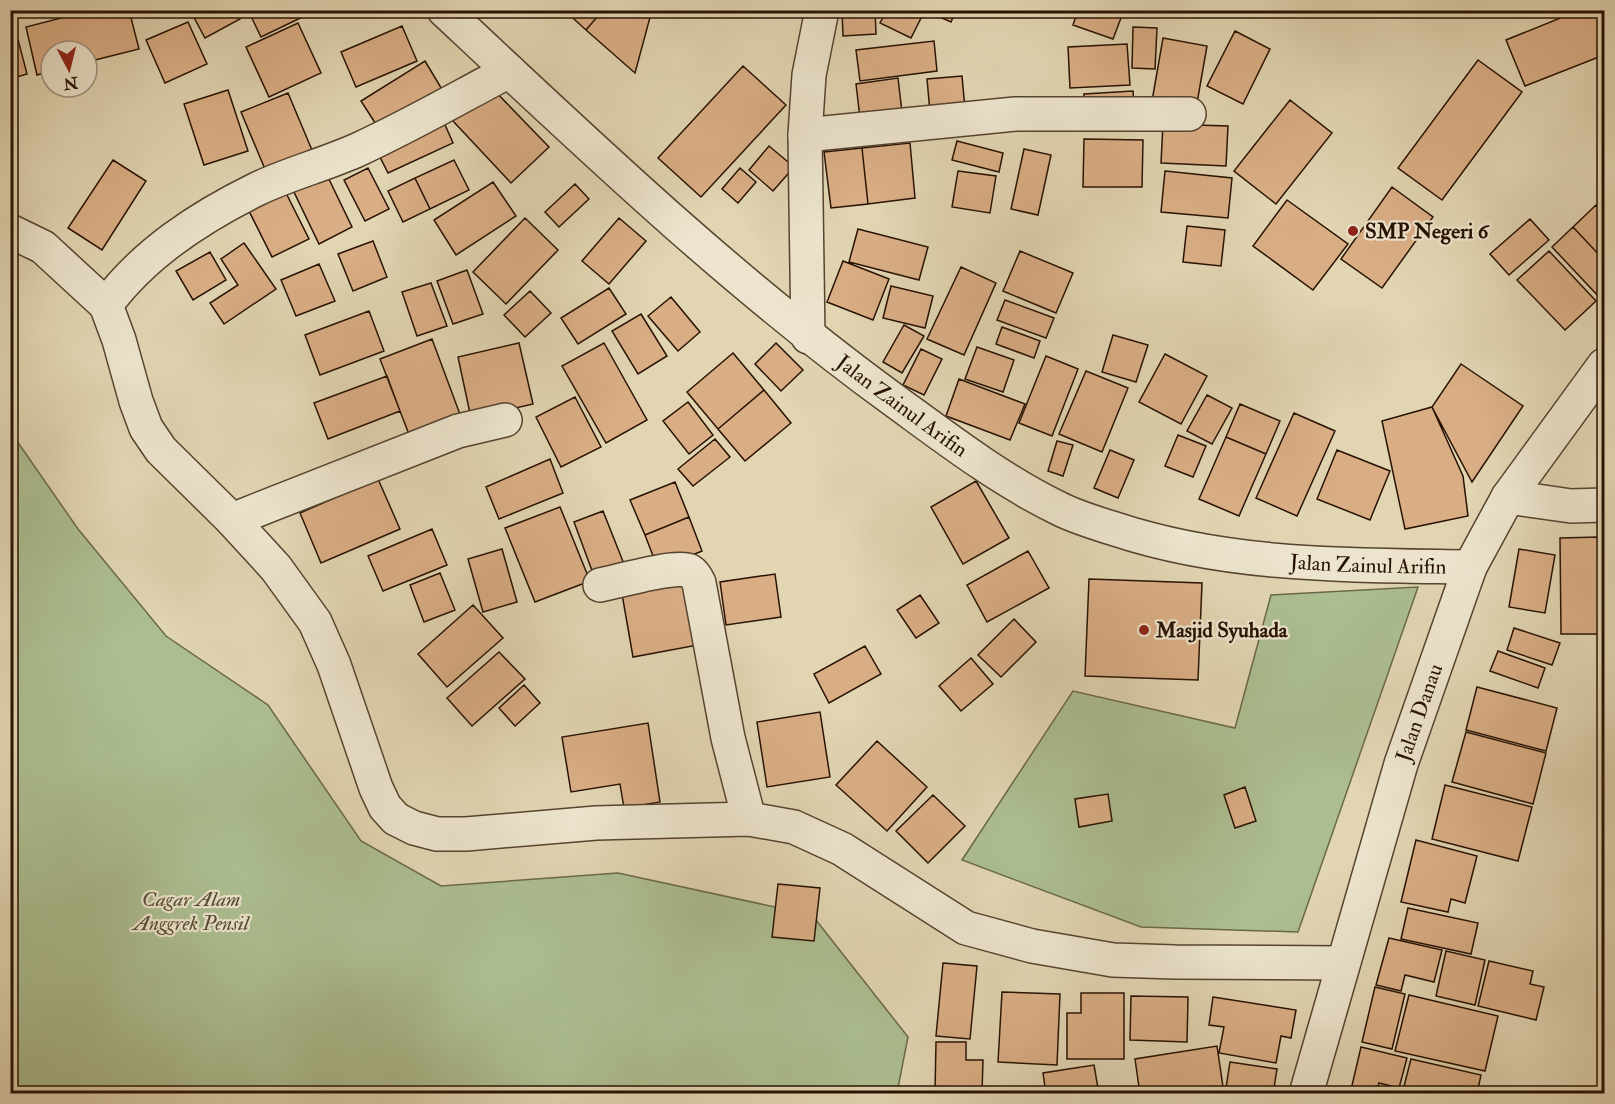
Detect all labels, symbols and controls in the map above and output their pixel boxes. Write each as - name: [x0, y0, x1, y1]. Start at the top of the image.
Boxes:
- north arrow: [39, 39, 99, 99]
- text: N: [62, 72, 80, 94]
- place label: SMP Negeri 6: [1365, 218, 1490, 245]
- marker: SMP Negeri 6: [1346, 224, 1360, 238]
- street label: Jalan Zainul Arifin: [830, 348, 973, 464]
- street label: Jalan Zainul Arifin: [1288, 548, 1447, 581]
- place label: Masjid Syuhada: [1155, 617, 1289, 644]
- marker: Masjid Syuhada: [1137, 623, 1151, 637]
- street label: Jalan Danau: [1390, 660, 1449, 766]
- park label: Cagar Alam Anggrek Pensil: [131, 886, 251, 937]

